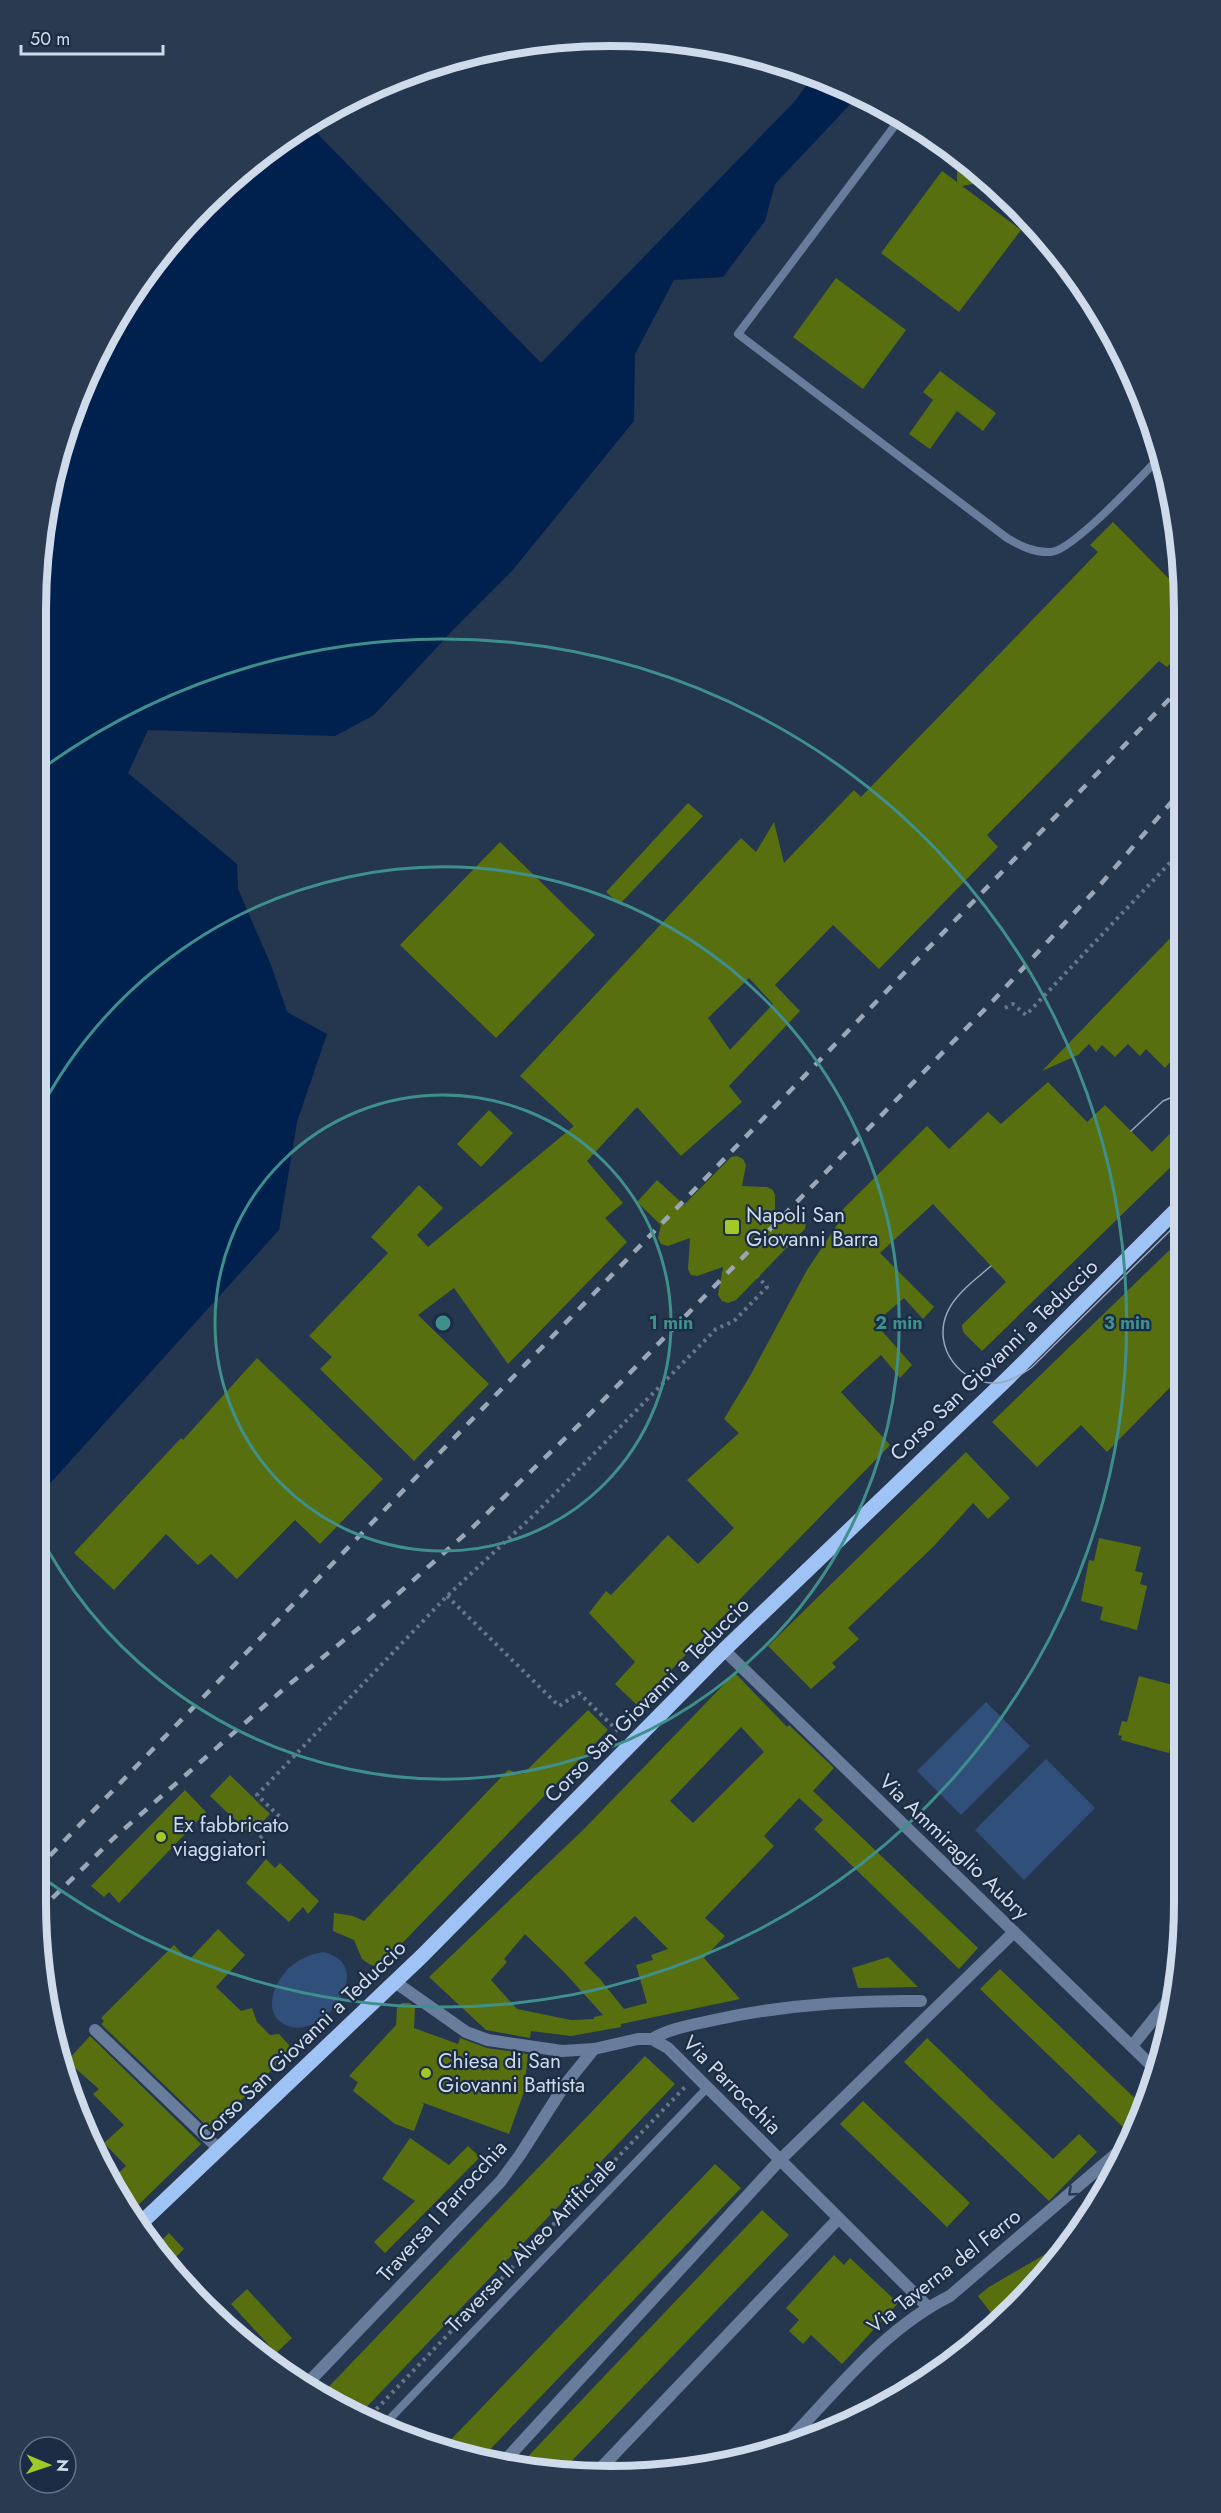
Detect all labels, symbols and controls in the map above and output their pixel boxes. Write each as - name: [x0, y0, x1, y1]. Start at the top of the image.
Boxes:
- scale bar: [21, 18, 164, 56]
- text: 50 m: [30, 26, 70, 52]
- place label: Napoli San Giovanni Barra: [746, 1200, 878, 1254]
- marker: Napoli San Giovanni Barra: [723, 1218, 741, 1236]
- street label: Corso San Giovanni a Teduccio: [883, 1252, 1105, 1468]
- text: 1 min: [649, 1310, 693, 1336]
- text: 2 min: [875, 1310, 923, 1336]
- text: 3 min: [1104, 1310, 1150, 1336]
- centre of rings: [433, 1313, 453, 1333]
- street label: Corso San Giovanni a Teduccio: [538, 1591, 756, 1809]
- street label: Via Ammiraglio Aubry: [872, 1767, 1036, 1927]
- place label: Ex fabbricato viaggiatori: [173, 1810, 289, 1864]
- marker: Ex fabbricato viaggiatori: [154, 1830, 168, 1844]
- street label: Corso San Giovanni a Teduccio: [191, 1933, 413, 2149]
- street label: Via Parrocchia: [676, 2029, 788, 2141]
- place label: Chiesa di San Giovanni Battista: [438, 2046, 585, 2100]
- marker: Chiesa di San Giovanni Battista: [419, 2066, 433, 2080]
- street label: Traversa I Parrocchia: [370, 2133, 514, 2289]
- street label: Traversa II Alveo Artificiale: [439, 2150, 623, 2340]
- one-way arrow: [1068, 2185, 1079, 2196]
- street label: Via Taverna del Ferro: [861, 2201, 1027, 2341]
- north arrow: [18, 2435, 78, 2495]
- text: N: [51, 2459, 74, 2472]

